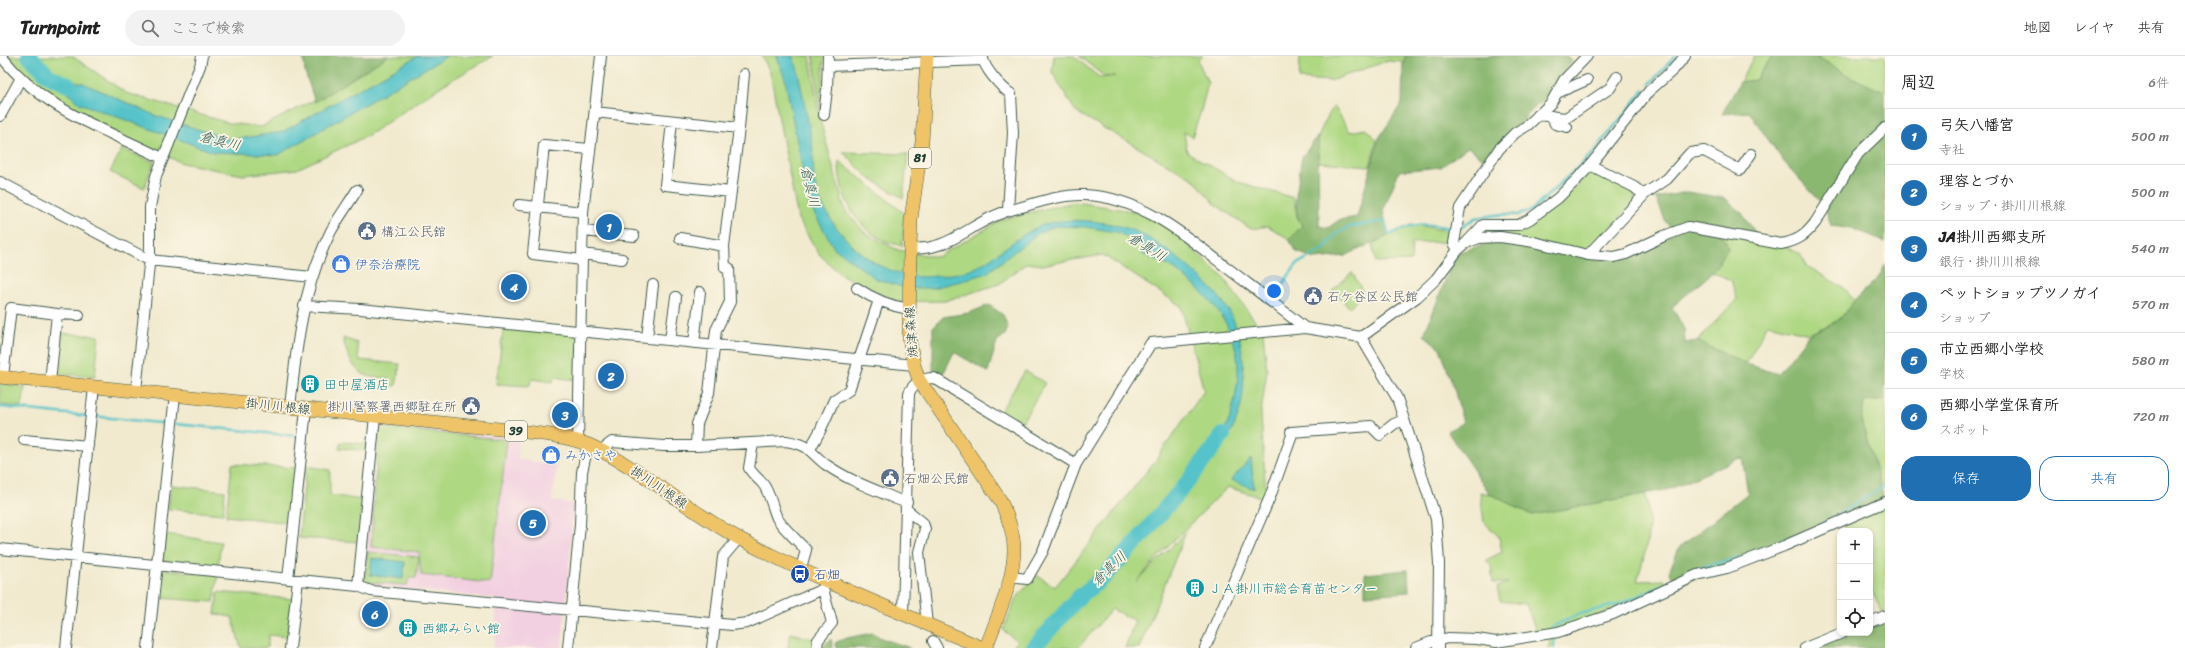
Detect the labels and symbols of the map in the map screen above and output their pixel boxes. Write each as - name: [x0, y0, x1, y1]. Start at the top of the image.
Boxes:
- water label: 倉真川: [197, 124, 243, 158]
- road number: 81: [909, 148, 931, 168]
- water label: 倉真川: [793, 164, 827, 210]
- pin: 1: [596, 212, 622, 242]
- public building icon: 構江公民舘: [356, 220, 378, 242]
- place label: 構江公民舘: [381, 220, 446, 243]
- water label: 倉真川: [1123, 225, 1171, 269]
- shop icon: 伊奈治療院: [330, 253, 352, 275]
- place label: 伊奈治療院: [355, 253, 420, 276]
- pin: 4: [501, 272, 527, 302]
- your location: [1264, 281, 1284, 301]
- public building icon: 石ケ谷区公民館: [1302, 285, 1324, 307]
- place label: 石ケ谷区公民館: [1327, 285, 1418, 308]
- street label: 焼津森線: [898, 304, 924, 359]
- pin: 2: [598, 361, 624, 391]
- building icon: 田中屋酒店: [299, 373, 321, 395]
- place label: 田中屋酒店: [324, 373, 389, 396]
- street label: 掛川川根線: [244, 391, 313, 421]
- place label: 掛川警察署西郷駐在所: [327, 395, 457, 418]
- public building icon: 掛川警察署西郷駐在所: [460, 395, 482, 417]
- pin: 3: [552, 400, 578, 430]
- road number: 39: [505, 421, 527, 441]
- shop icon: みかさや: [540, 444, 562, 466]
- place label: みかさや: [565, 444, 617, 467]
- street label: 掛川川根線: [626, 459, 693, 515]
- public building icon: 石畑公民館: [879, 467, 901, 489]
- place label: 石畑公民館: [904, 467, 969, 490]
- pin: 5: [520, 508, 546, 538]
- water label: 倉真川: [1085, 545, 1133, 593]
- bus stop icon: 石畑: [789, 563, 811, 585]
- place label: 石畑: [814, 563, 840, 586]
- building icon: ＪＡ掛川市総合育苗センター: [1184, 577, 1206, 599]
- place label: ＪＡ掛川市総合育苗センター: [1209, 577, 1377, 600]
- pin: 6: [362, 599, 388, 629]
- building icon: 西郷みらい館: [397, 617, 419, 639]
- place label: 西郷みらい館: [422, 617, 500, 640]

